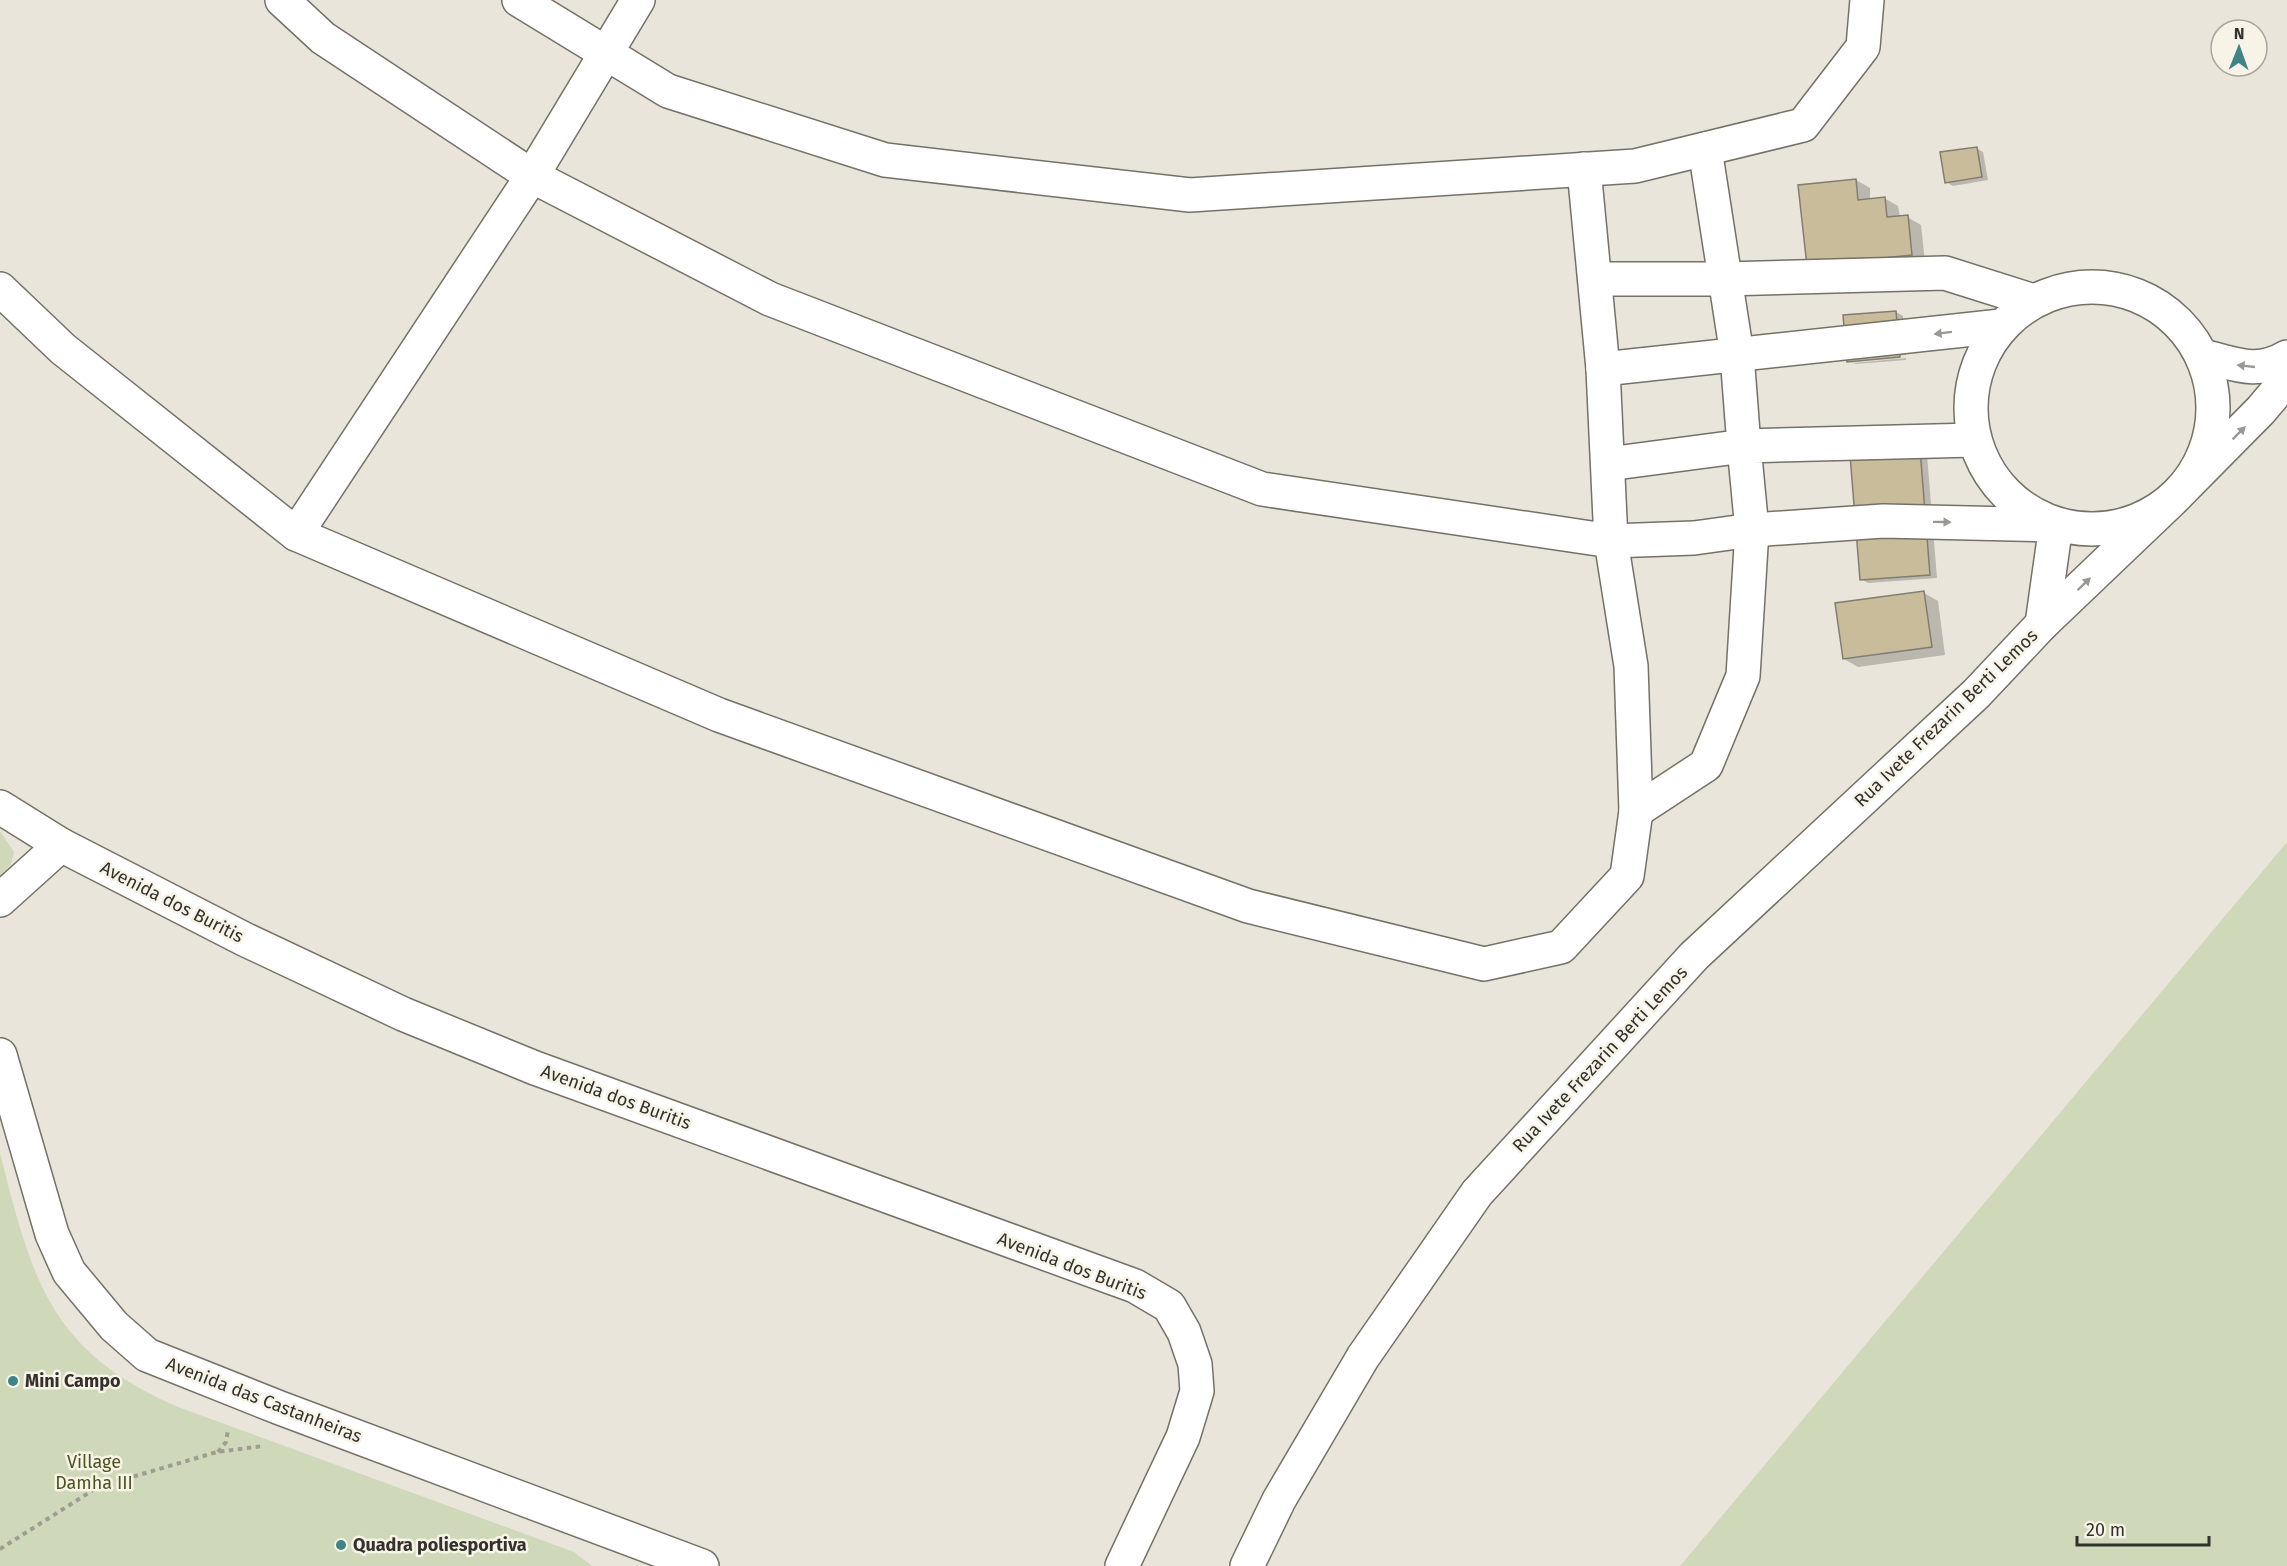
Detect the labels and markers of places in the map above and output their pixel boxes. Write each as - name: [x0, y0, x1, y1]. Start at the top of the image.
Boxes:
- place label: Mini Campo: [25, 1370, 120, 1392]
- marker: Mini Campo: [6, 1374, 20, 1388]
- place label: Quadra poliesportiva: [353, 1534, 527, 1556]
- marker: Quadra poliesportiva: [334, 1538, 348, 1552]

